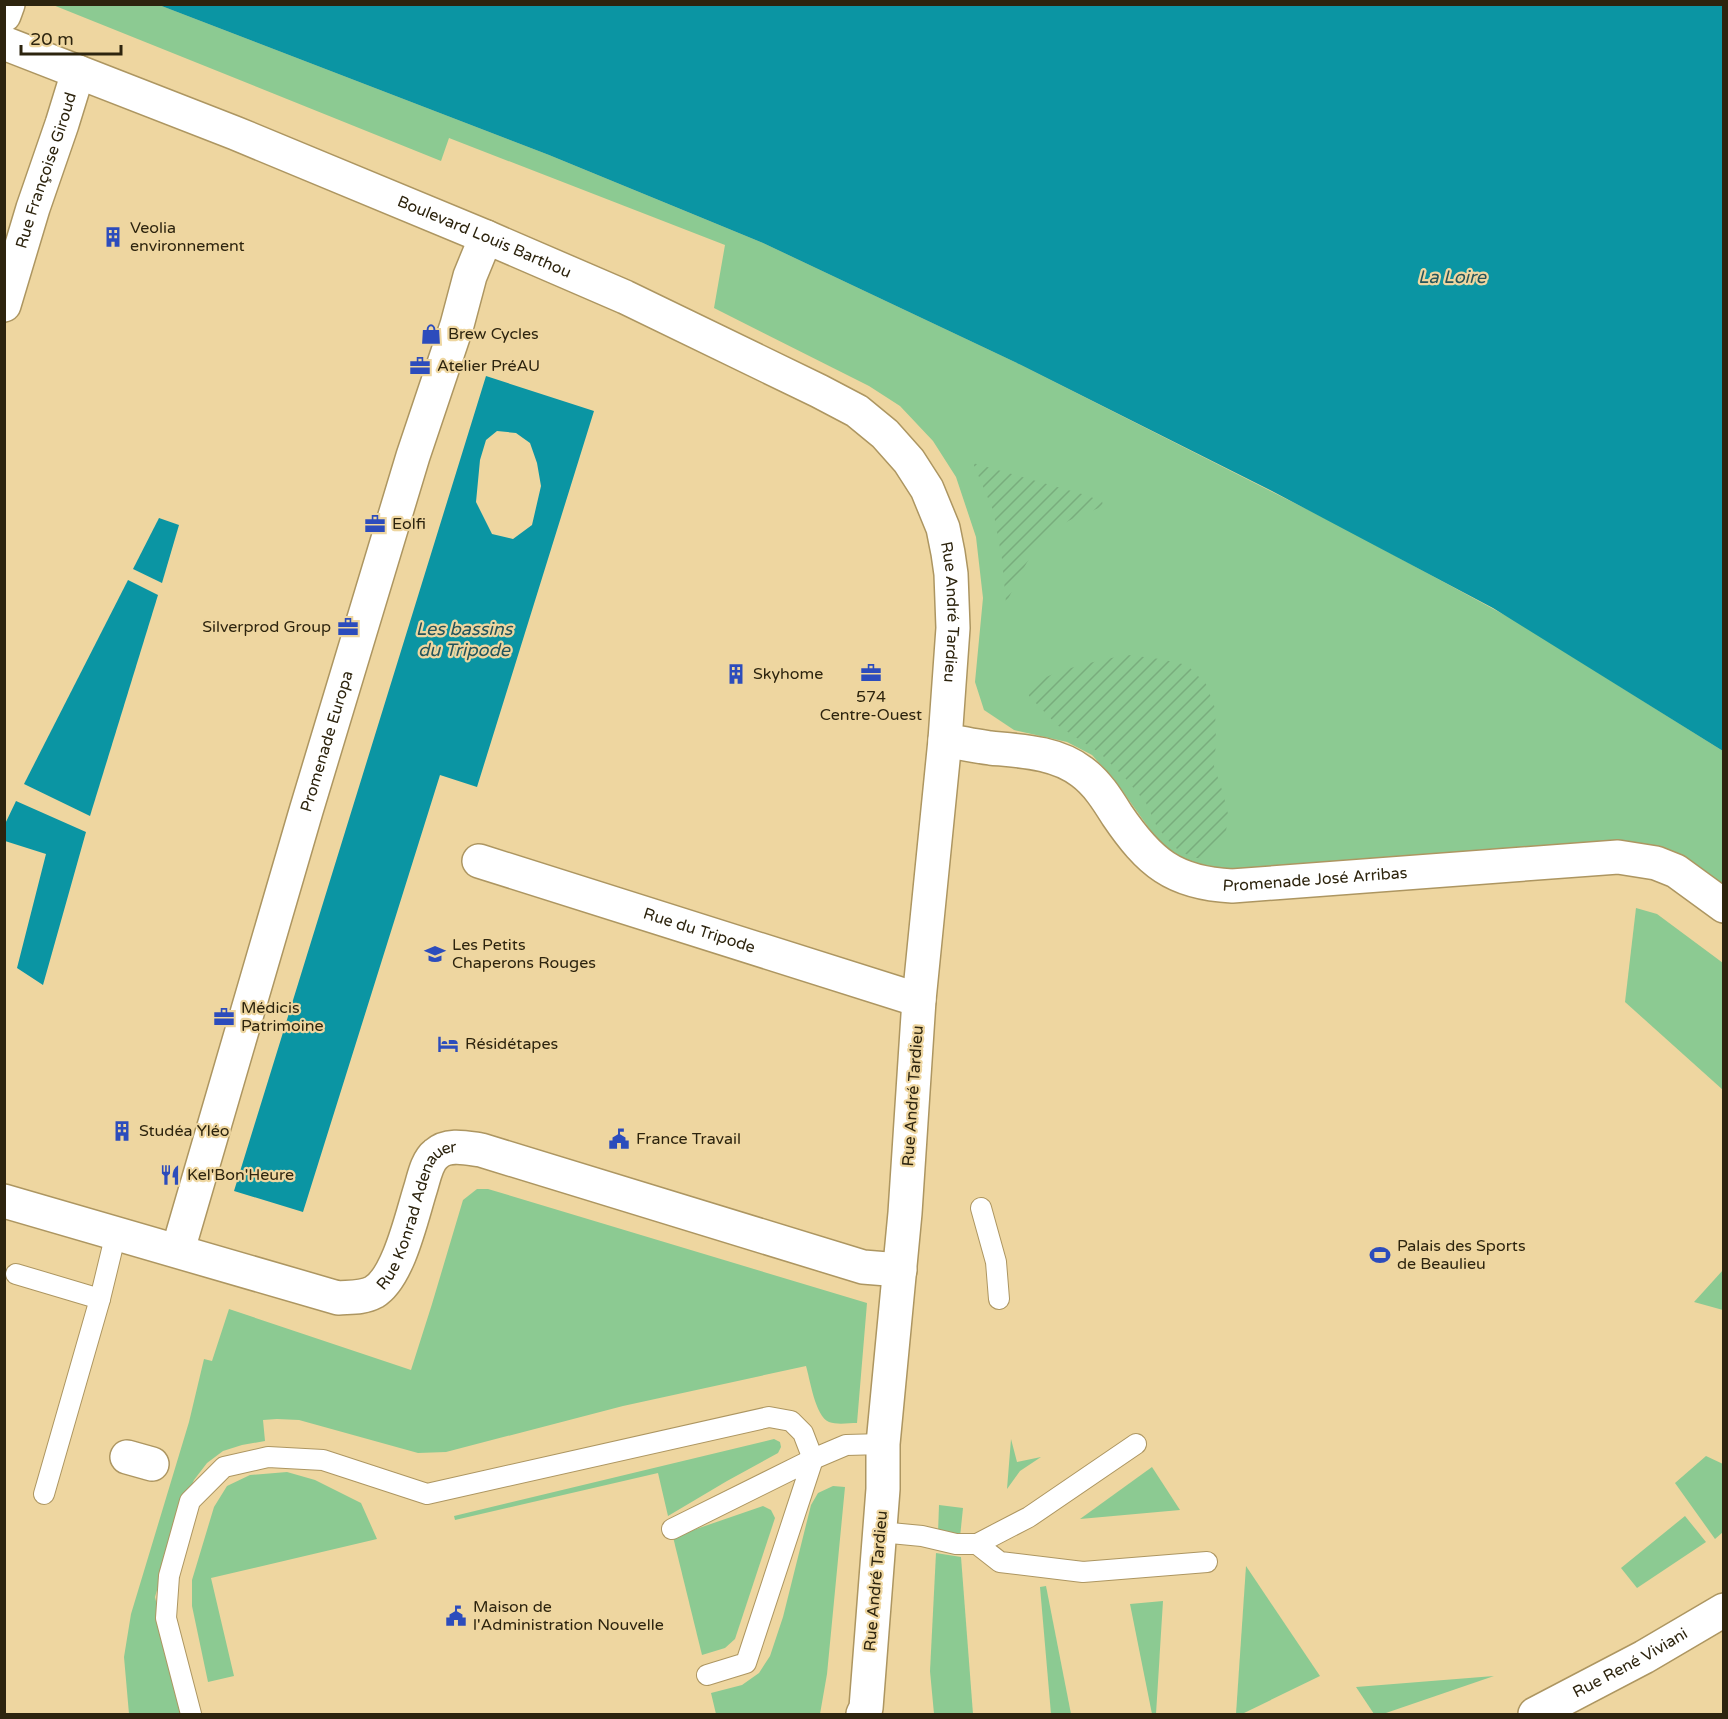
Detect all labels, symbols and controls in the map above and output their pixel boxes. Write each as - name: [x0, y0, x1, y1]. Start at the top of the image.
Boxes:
- scale bar: [21, 18, 122, 56]
- text: 20 m: [30, 28, 74, 50]
- street label: Rue Françoise Giroud: [11, 90, 81, 251]
- street label: Boulevard Louis Barthou: [394, 191, 574, 283]
- place label: Veolia environnement: [130, 218, 245, 256]
- building icon: Veolia environnement: [101, 225, 125, 249]
- water label: La Loire: [1418, 266, 1487, 288]
- shop icon: Brew Cycles: [419, 322, 443, 346]
- place label: Brew Cycles: [448, 324, 539, 344]
- office icon: Atelier PréAU: [408, 354, 432, 378]
- place label: Atelier PréAU: [437, 356, 540, 376]
- office icon: Eolfi: [363, 512, 387, 536]
- place label: Eolfi: [392, 514, 426, 534]
- street label: Rue André Tardieu: [936, 540, 963, 683]
- office icon: Silverprod Group: [336, 615, 360, 639]
- place label: Silverprod Group: [202, 617, 331, 637]
- water label: Les bassins du Tripode: [416, 618, 514, 661]
- office icon: 574 Centre-Ouest: [859, 661, 883, 685]
- building icon: Skyhome: [724, 662, 748, 686]
- place label: Skyhome: [753, 664, 823, 684]
- street label: Promenade Europa: [296, 668, 358, 814]
- place label: 574 Centre-Ouest: [820, 687, 922, 725]
- street label: Promenade José Arribas: [1222, 863, 1408, 896]
- street label: Rue du Tripode: [641, 904, 758, 958]
- place label: Les Petits Chaperons Rouges: [452, 935, 596, 973]
- school or university icon: Les Petits Chaperons Rouges: [423, 942, 447, 966]
- place label: Médicis Patrimoine: [241, 998, 324, 1036]
- office icon: Médicis Patrimoine: [212, 1005, 236, 1029]
- street label: Rue André Tardieu: [898, 1025, 928, 1167]
- hotel icon: Résidétapes: [436, 1032, 460, 1056]
- place label: Résidétapes: [465, 1034, 558, 1054]
- building icon: Studéa Yléo: [110, 1119, 134, 1143]
- place label: Studéa Yléo: [139, 1121, 230, 1141]
- public building icon: France Travail: [607, 1127, 631, 1151]
- place label: France Travail: [636, 1129, 741, 1149]
- street label: Rue Konrad Adenauer: [372, 1137, 458, 1294]
- restaurant icon: Kel'Bon'Heure: [158, 1163, 182, 1187]
- place label: Kel'Bon'Heure: [187, 1165, 294, 1185]
- place label: Palais des Sports de Beaulieu: [1397, 1236, 1526, 1274]
- sports icon: Palais des Sports de Beaulieu: [1368, 1243, 1392, 1267]
- street label: Rue André Tardieu: [860, 1510, 892, 1652]
- place label: Maison de l'Administration Nouvelle: [473, 1597, 664, 1635]
- public building icon: Maison de l'Administration Nouvelle: [444, 1604, 468, 1628]
- street label: Rue René Viviani: [1569, 1624, 1691, 1702]

